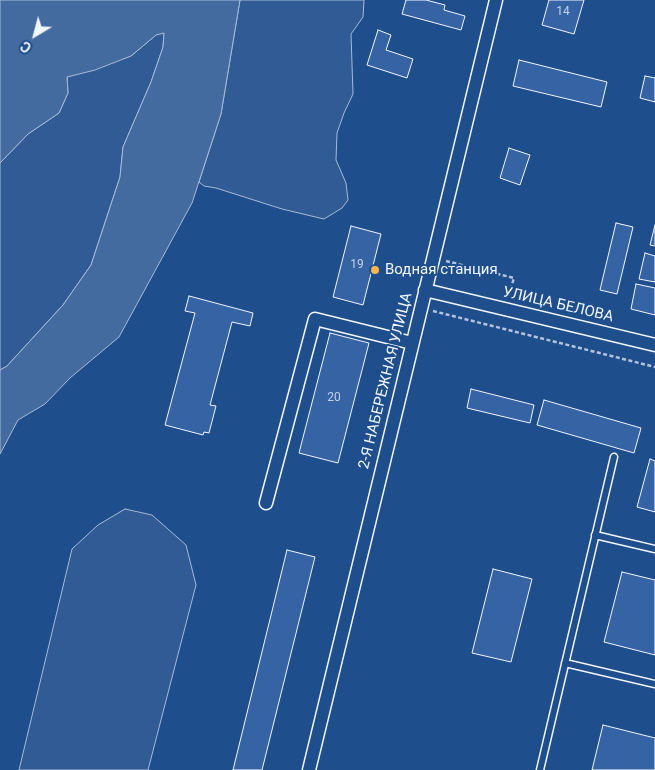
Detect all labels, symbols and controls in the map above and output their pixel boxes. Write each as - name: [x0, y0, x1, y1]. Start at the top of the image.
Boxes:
- house number: 14: [556, 5, 570, 19]
- north arrow: [10, 10, 60, 60]
- text: С: [18, 38, 34, 56]
- house number: 19: [350, 258, 364, 272]
- place label: Водная станция: [385, 261, 498, 279]
- marker: Водная станция: [369, 264, 381, 276]
- street label: УЛИЦА БЕЛОВА: [501, 284, 615, 326]
- street label: 2-Я НАБЕРЕЖНАЯ УЛИЦА: [355, 291, 417, 471]
- house number: 20: [327, 391, 341, 405]

